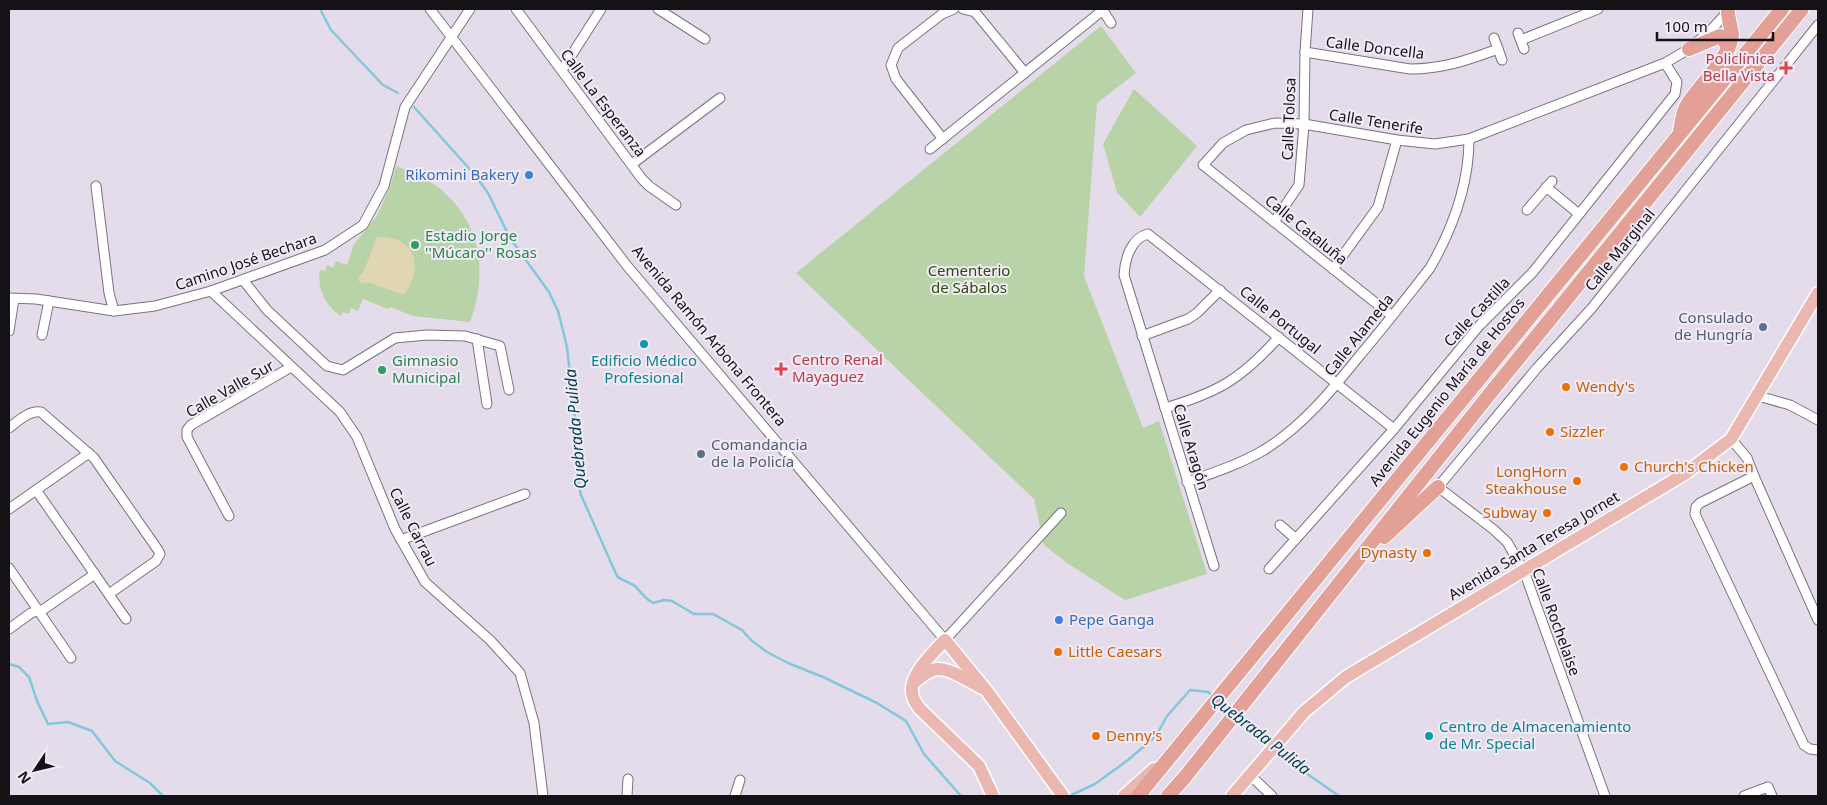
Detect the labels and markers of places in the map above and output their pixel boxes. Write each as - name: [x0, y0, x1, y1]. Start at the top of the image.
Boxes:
- place label: Policlínica Bella Vista: [1703, 48, 1775, 85]
- marker: Policlínica Bella Vista: [1779, 61, 1793, 75]
- place label: Rikomini Bakery: [405, 164, 519, 184]
- marker: Rikomini Bakery: [523, 169, 535, 181]
- place label: Estadio Jorge ''Múcaro'' Rosas: [425, 225, 537, 262]
- marker: Estadio Jorge ''Múcaro'' Rosas: [409, 239, 421, 251]
- place label: Consulado de Hungría: [1674, 307, 1753, 344]
- marker: Consulado de Hungría: [1757, 321, 1769, 333]
- marker: Edificio Médico Profesional: [638, 338, 650, 350]
- place label: Centro Renal Mayaguez: [792, 349, 883, 386]
- place label: Gimnasio Municipal: [392, 350, 461, 387]
- place label: Edificio Médico Profesional: [591, 350, 697, 387]
- marker: Centro Renal Mayaguez: [774, 362, 788, 376]
- marker: Gimnasio Municipal: [376, 364, 388, 376]
- place label: Wendy's: [1576, 376, 1635, 396]
- marker: Wendy's: [1560, 381, 1572, 393]
- place label: Sizzler: [1560, 421, 1605, 441]
- marker: Sizzler: [1544, 426, 1556, 438]
- place label: Comandancia de la Policía: [711, 434, 808, 471]
- marker: Comandancia de la Policía: [695, 448, 707, 460]
- place label: Church's Chicken: [1634, 456, 1754, 476]
- place label: LongHorn Steakhouse: [1485, 461, 1567, 498]
- marker: Church's Chicken: [1618, 461, 1630, 473]
- marker: LongHorn Steakhouse: [1571, 475, 1583, 487]
- place label: Subway: [1483, 502, 1537, 522]
- marker: Subway: [1541, 507, 1553, 519]
- place label: Dynasty: [1360, 542, 1417, 562]
- marker: Dynasty: [1421, 547, 1433, 559]
- place label: Pepe Ganga: [1069, 609, 1154, 629]
- marker: Pepe Ganga: [1053, 614, 1065, 626]
- place label: Little Caesars: [1068, 641, 1162, 661]
- marker: Little Caesars: [1052, 646, 1064, 658]
- place label: Centro de Almacenamiento de Mr. Special: [1439, 716, 1631, 753]
- place label: Denny's: [1106, 725, 1162, 745]
- marker: Denny's: [1090, 730, 1102, 742]
- marker: Centro de Almacenamiento de Mr. Special: [1423, 730, 1435, 742]

